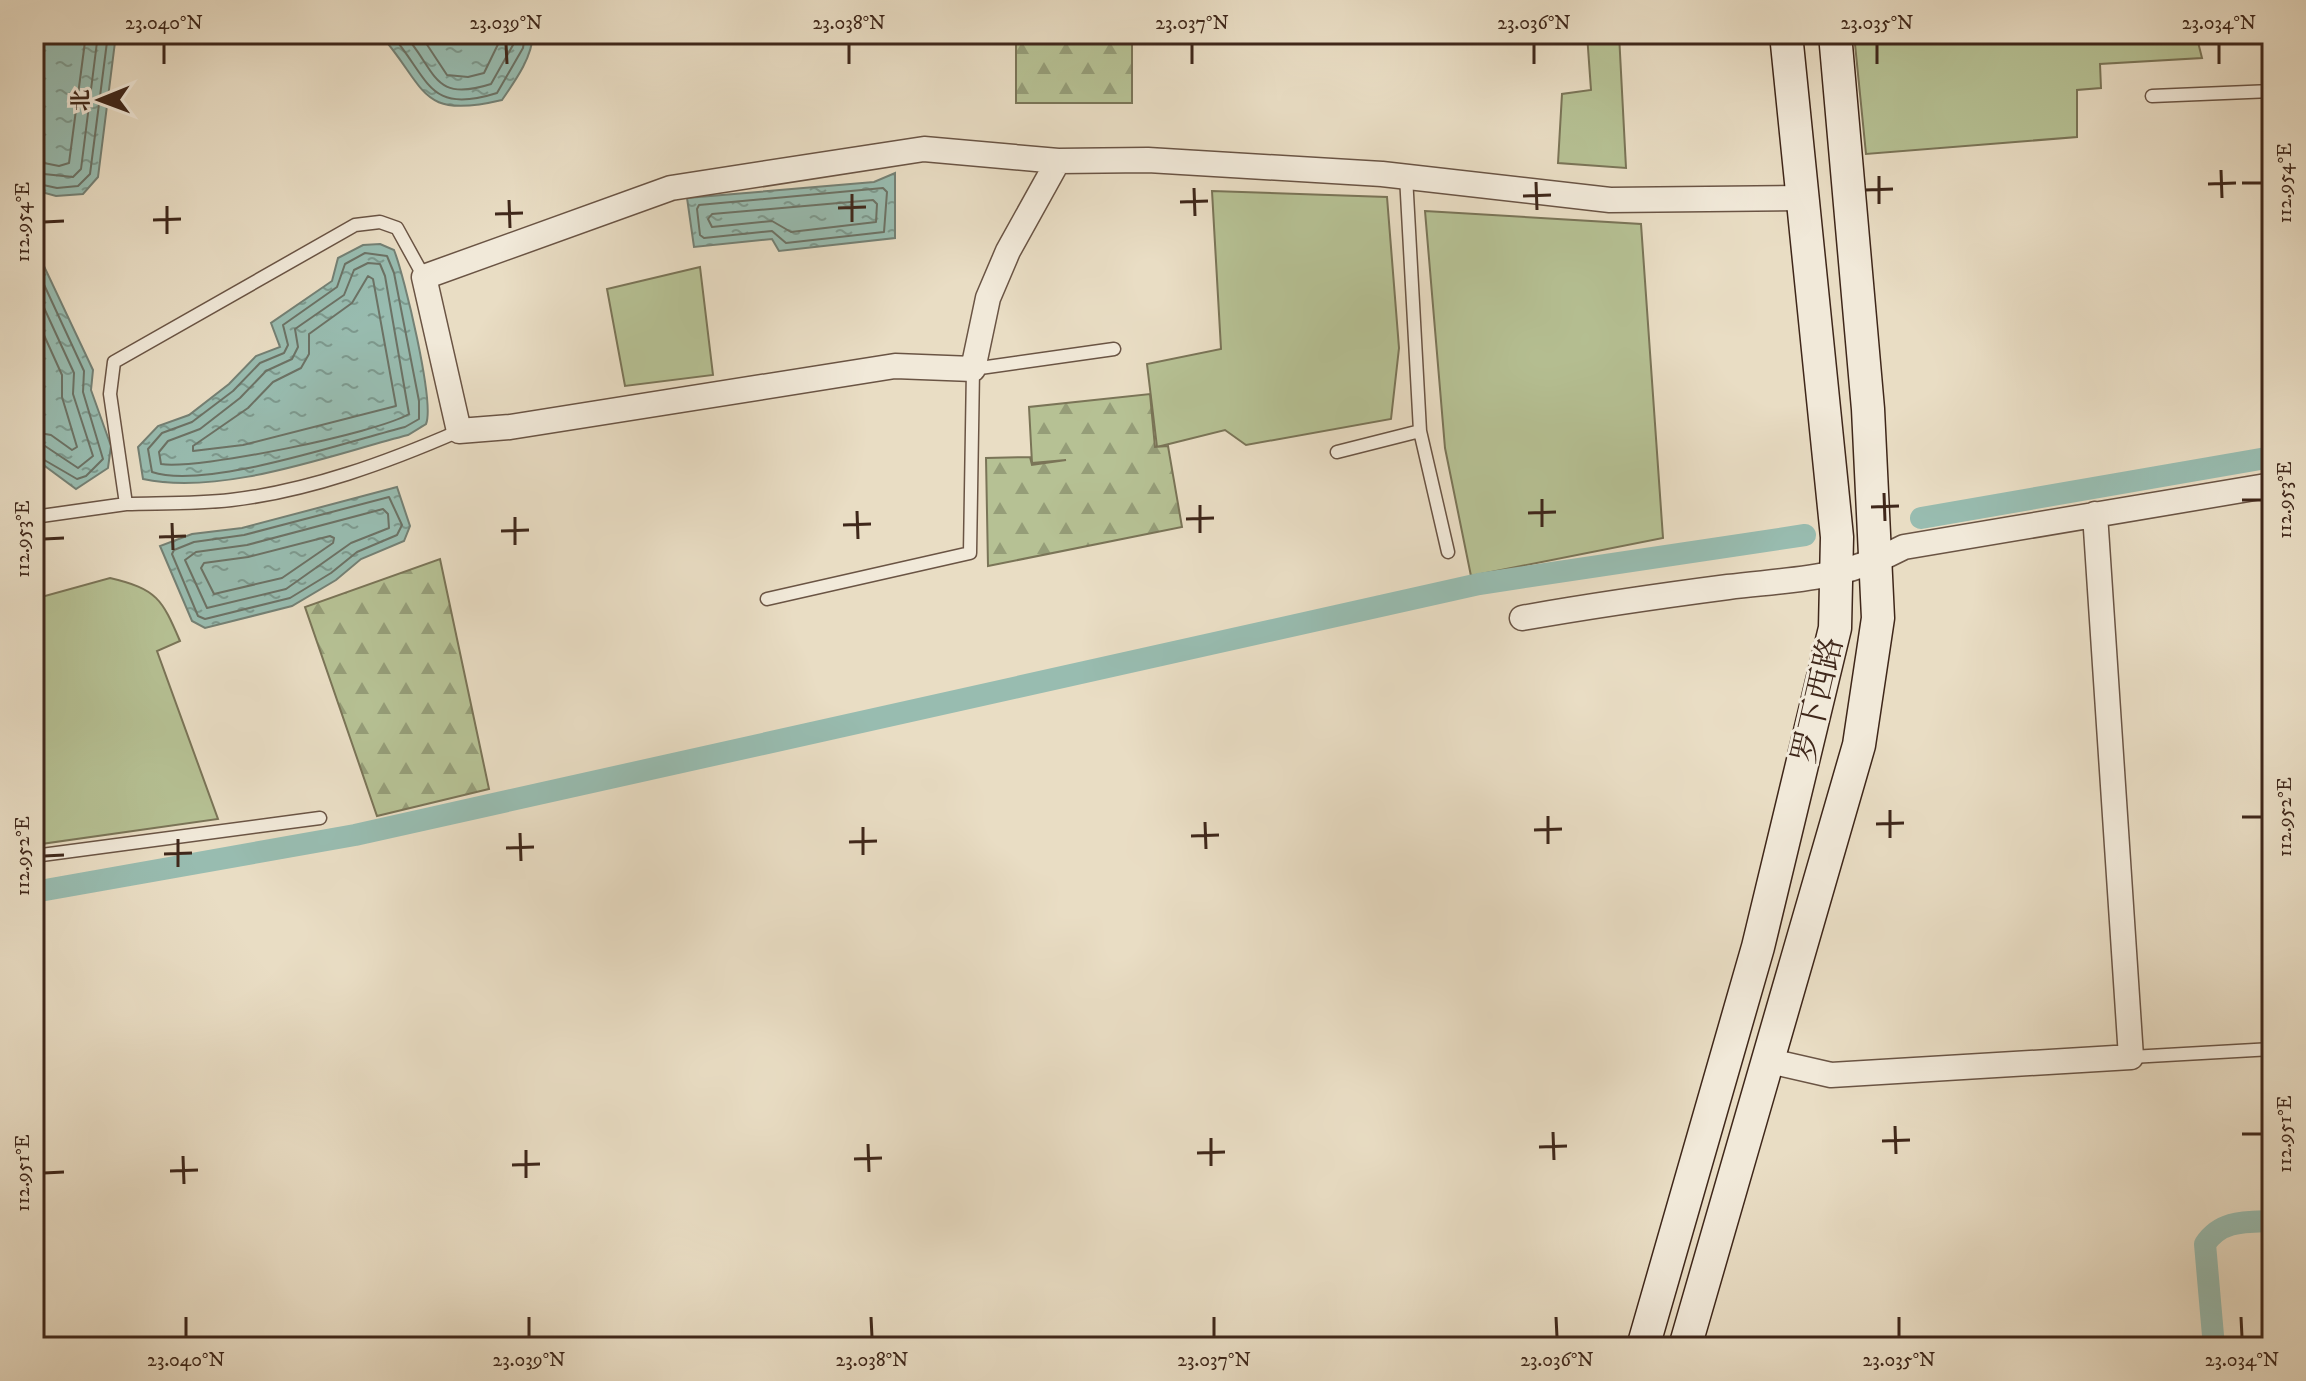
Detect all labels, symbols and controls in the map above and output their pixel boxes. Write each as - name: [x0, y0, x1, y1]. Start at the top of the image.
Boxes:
- text: 23.040°N: [125, 11, 203, 36]
- text: 23.039°N: [469, 11, 543, 36]
- text: 23.038°N: [812, 11, 886, 36]
- text: 23.037°N: [1155, 11, 1229, 36]
- text: 23.036°N: [1497, 11, 1571, 36]
- text: 23.035°N: [1841, 11, 1914, 36]
- text: 23.034°N: [2182, 11, 2256, 36]
- north arrow: [60, 60, 140, 140]
- text: 北: [68, 89, 95, 112]
- text: 112.954°E: [2273, 143, 2298, 223]
- text: 112.954°E: [11, 182, 36, 262]
- text: 112.953°E: [2273, 461, 2298, 539]
- text: 112.953°E: [11, 500, 36, 578]
- street label: 罗下西路: [1785, 634, 1853, 767]
- text: 112.952°E: [2273, 777, 2298, 857]
- text: 112.952°E: [11, 816, 36, 896]
- text: 112.951°E: [2273, 1095, 2298, 1173]
- text: 112.951°E: [11, 1134, 36, 1212]
- text: 23.040°N: [147, 1348, 225, 1373]
- text: 23.039°N: [492, 1348, 566, 1373]
- text: 23.038°N: [835, 1348, 909, 1373]
- text: 23.037°N: [1177, 1348, 1251, 1373]
- text: 23.036°N: [1520, 1348, 1594, 1373]
- text: 23.035°N: [1863, 1348, 1936, 1373]
- text: 23.034°N: [2205, 1348, 2279, 1373]

